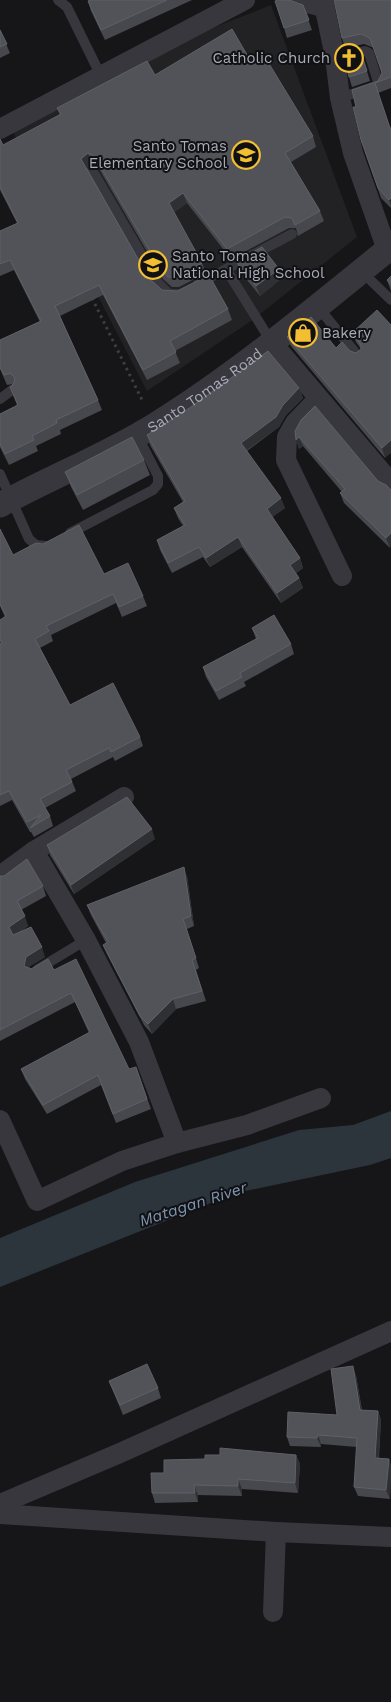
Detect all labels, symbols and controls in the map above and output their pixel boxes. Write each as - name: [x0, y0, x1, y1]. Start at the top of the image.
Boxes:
- church icon: Catholic Church: [334, 43, 364, 73]
- place label: Catholic Church: [212, 49, 330, 67]
- place label: Santo Tomas Elementary School: [89, 137, 227, 172]
- school or university icon: Santo Tomas Elementary School: [231, 140, 261, 170]
- place label: Santo Tomas National High School: [172, 247, 325, 282]
- school or university icon: Santo Tomas National High School: [138, 250, 168, 280]
- shop icon: Bakery: [288, 318, 318, 348]
- place label: Bakery: [322, 324, 371, 342]
- street label: Santo Tomas Road: [144, 344, 266, 437]
- water label: Matagan River: [137, 1177, 250, 1230]

